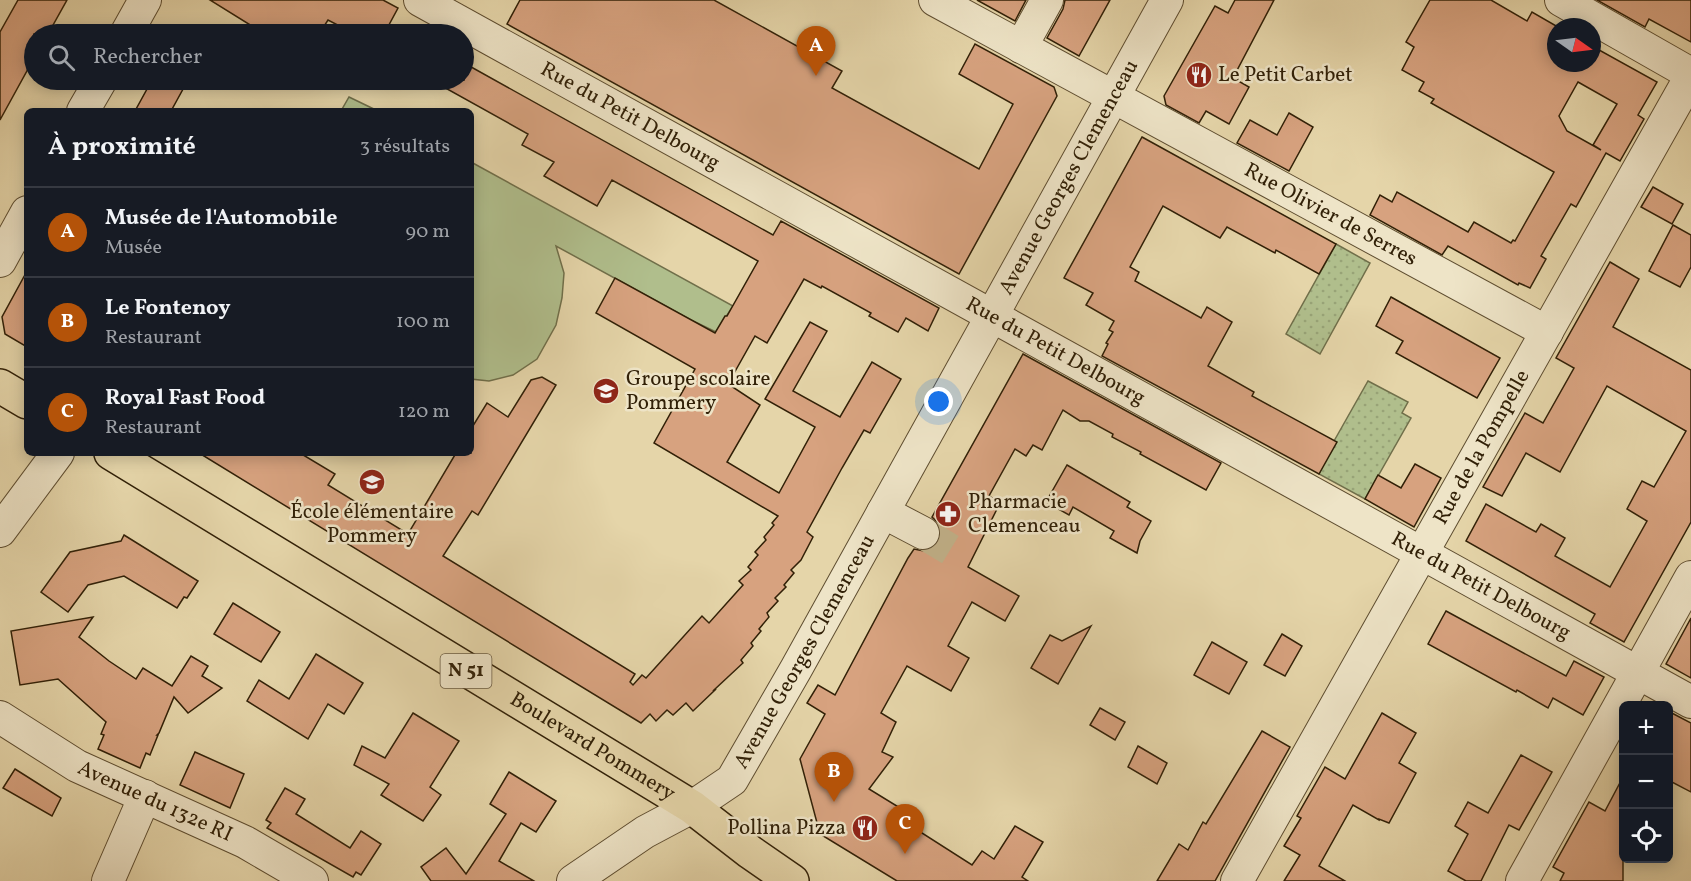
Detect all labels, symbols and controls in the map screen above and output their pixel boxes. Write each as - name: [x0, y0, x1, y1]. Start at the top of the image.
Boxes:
- north arrow: [1547, 18, 1601, 72]
- search box: [24, 24, 474, 90]
- pin: A: [796, 26, 836, 76]
- icon: search: [45, 41, 78, 74]
- text: Rechercher: [93, 42, 202, 73]
- street label: Avenue Georges Clemenceau: [992, 54, 1146, 300]
- street label: Rue du Petit Delbourg: [535, 55, 725, 177]
- restaurant icon: Le Petit Carbet: [1184, 60, 1214, 90]
- place label: Le Petit Carbet: [1218, 61, 1353, 90]
- text: À proximité: [48, 129, 196, 165]
- text: 3 résultats: [360, 133, 450, 161]
- street label: Rue Olivier de Serres: [1239, 156, 1422, 273]
- text: Musée de l'Automobile: [105, 203, 337, 234]
- text: A: [60, 218, 75, 246]
- text: 90 m: [406, 218, 450, 246]
- text: Musée: [105, 234, 162, 262]
- street label: Rue du Petit Delbourg: [961, 290, 1151, 412]
- text: Le Fontenoy: [105, 293, 231, 324]
- text: B: [61, 308, 74, 336]
- text: 100 m: [396, 308, 450, 336]
- text: Restaurant: [105, 324, 202, 352]
- place label: Groupe scolaire Pommery: [626, 365, 771, 418]
- street label: Rue de la Pompelle: [1426, 365, 1537, 530]
- school or university icon: Groupe scolaire Pommery: [591, 376, 621, 406]
- text: Royal Fast Food: [105, 383, 265, 414]
- your location: [924, 387, 953, 416]
- text: C: [61, 398, 74, 426]
- text: 120 m: [398, 398, 450, 426]
- text: Restaurant: [105, 414, 202, 442]
- school or university icon: École élémentaire Pommery: [357, 467, 387, 497]
- place label: Pharmacie Clemenceau: [968, 488, 1081, 541]
- place label: École élémentaire Pommery: [290, 498, 454, 551]
- pharmacy icon: Pharmacie Clemenceau: [933, 499, 963, 529]
- street label: Rue du Petit Delbourg: [1386, 525, 1576, 647]
- street label: Avenue Georges Clemenceau: [727, 529, 882, 774]
- road number: N 51: [440, 654, 492, 688]
- street label: Boulevard Pommery: [504, 685, 681, 808]
- map controls: [1619, 701, 1673, 863]
- button: +: [1619, 701, 1673, 755]
- pin: B: [814, 752, 854, 802]
- street label: Avenue du 132e RI: [73, 754, 237, 849]
- button: −: [1619, 755, 1673, 809]
- pin: C: [886, 804, 924, 854]
- button: locate: [1619, 809, 1673, 863]
- restaurant icon: Pollina Pizza: [850, 813, 880, 843]
- place label: Pollina Pizza: [727, 814, 846, 843]

